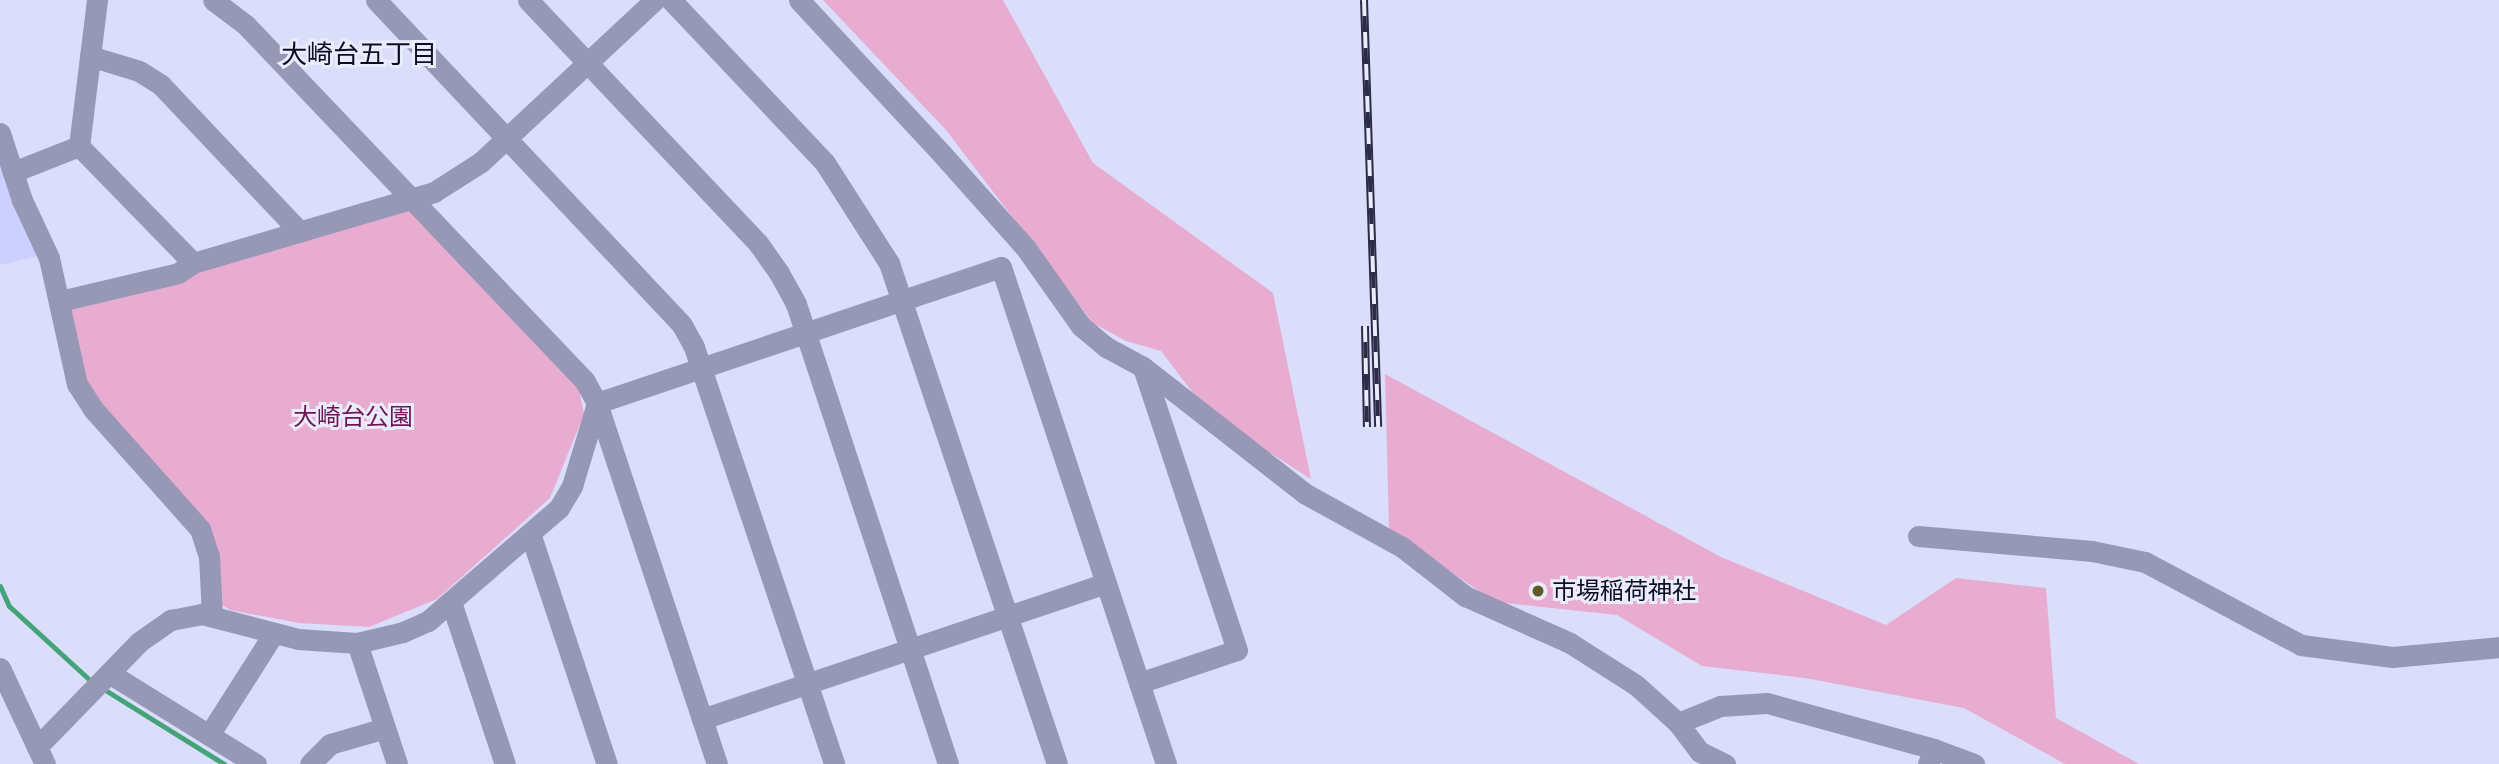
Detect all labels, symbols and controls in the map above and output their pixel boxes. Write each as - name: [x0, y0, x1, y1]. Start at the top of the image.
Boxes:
- district label: 大崎台五丁目: [281, 39, 437, 71]
- park label: 大崎台公園: [293, 403, 413, 431]
- place label: 市場稲荷神社: [1552, 577, 1696, 605]
- marker: 市場稲荷神社: [1530, 583, 1546, 599]

